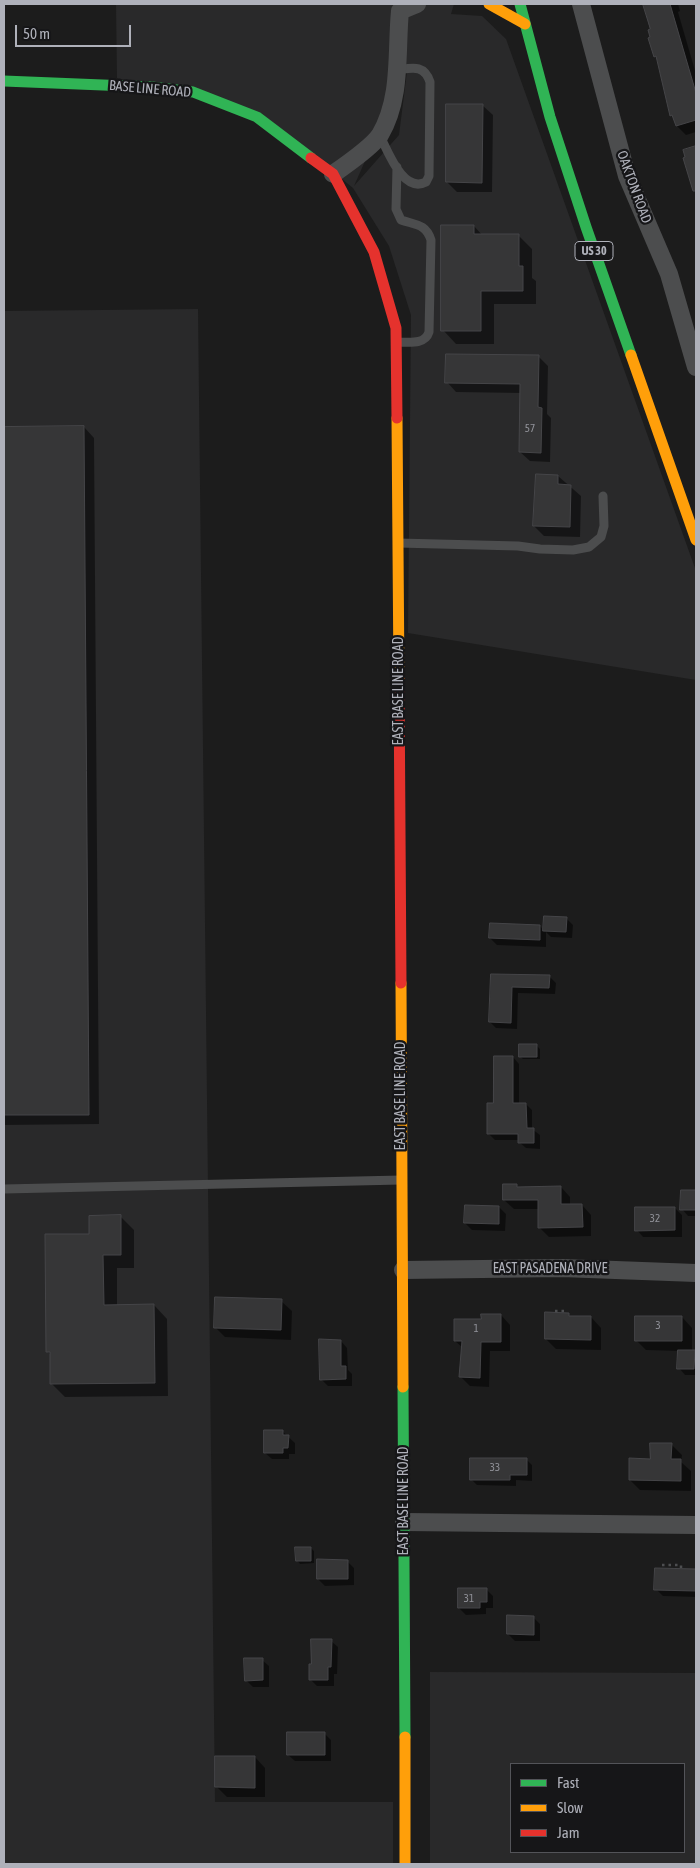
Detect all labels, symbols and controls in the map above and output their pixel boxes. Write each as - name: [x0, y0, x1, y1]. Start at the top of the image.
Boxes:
- scale bar: [18, 15, 134, 47]
- text: 50 m: [23, 25, 50, 42]
- street label: BASE LINE ROAD: [108, 77, 192, 101]
- street label: OAKTON ROAD: [613, 148, 655, 226]
- road number: US 30: [575, 242, 613, 260]
- house number: 57: [525, 422, 535, 436]
- street label: EAST BASE LINE ROAD: [391, 637, 407, 745]
- street label: EAST BASE LINE ROAD: [393, 1042, 409, 1150]
- house number: 32: [650, 1212, 660, 1226]
- street label: EAST PASADENA DRIVE: [493, 1261, 607, 1277]
- house number: 3: [655, 1319, 661, 1333]
- house number: 1: [473, 1322, 479, 1336]
- street label: EAST BASE LINE ROAD: [396, 1447, 412, 1555]
- house number: 33: [490, 1461, 500, 1475]
- house number: 31: [464, 1592, 474, 1606]
- legend: [510, 1763, 685, 1853]
- text: Fast: [557, 1774, 579, 1791]
- text: Slow: [557, 1799, 583, 1816]
- text: Jam: [557, 1824, 580, 1841]

